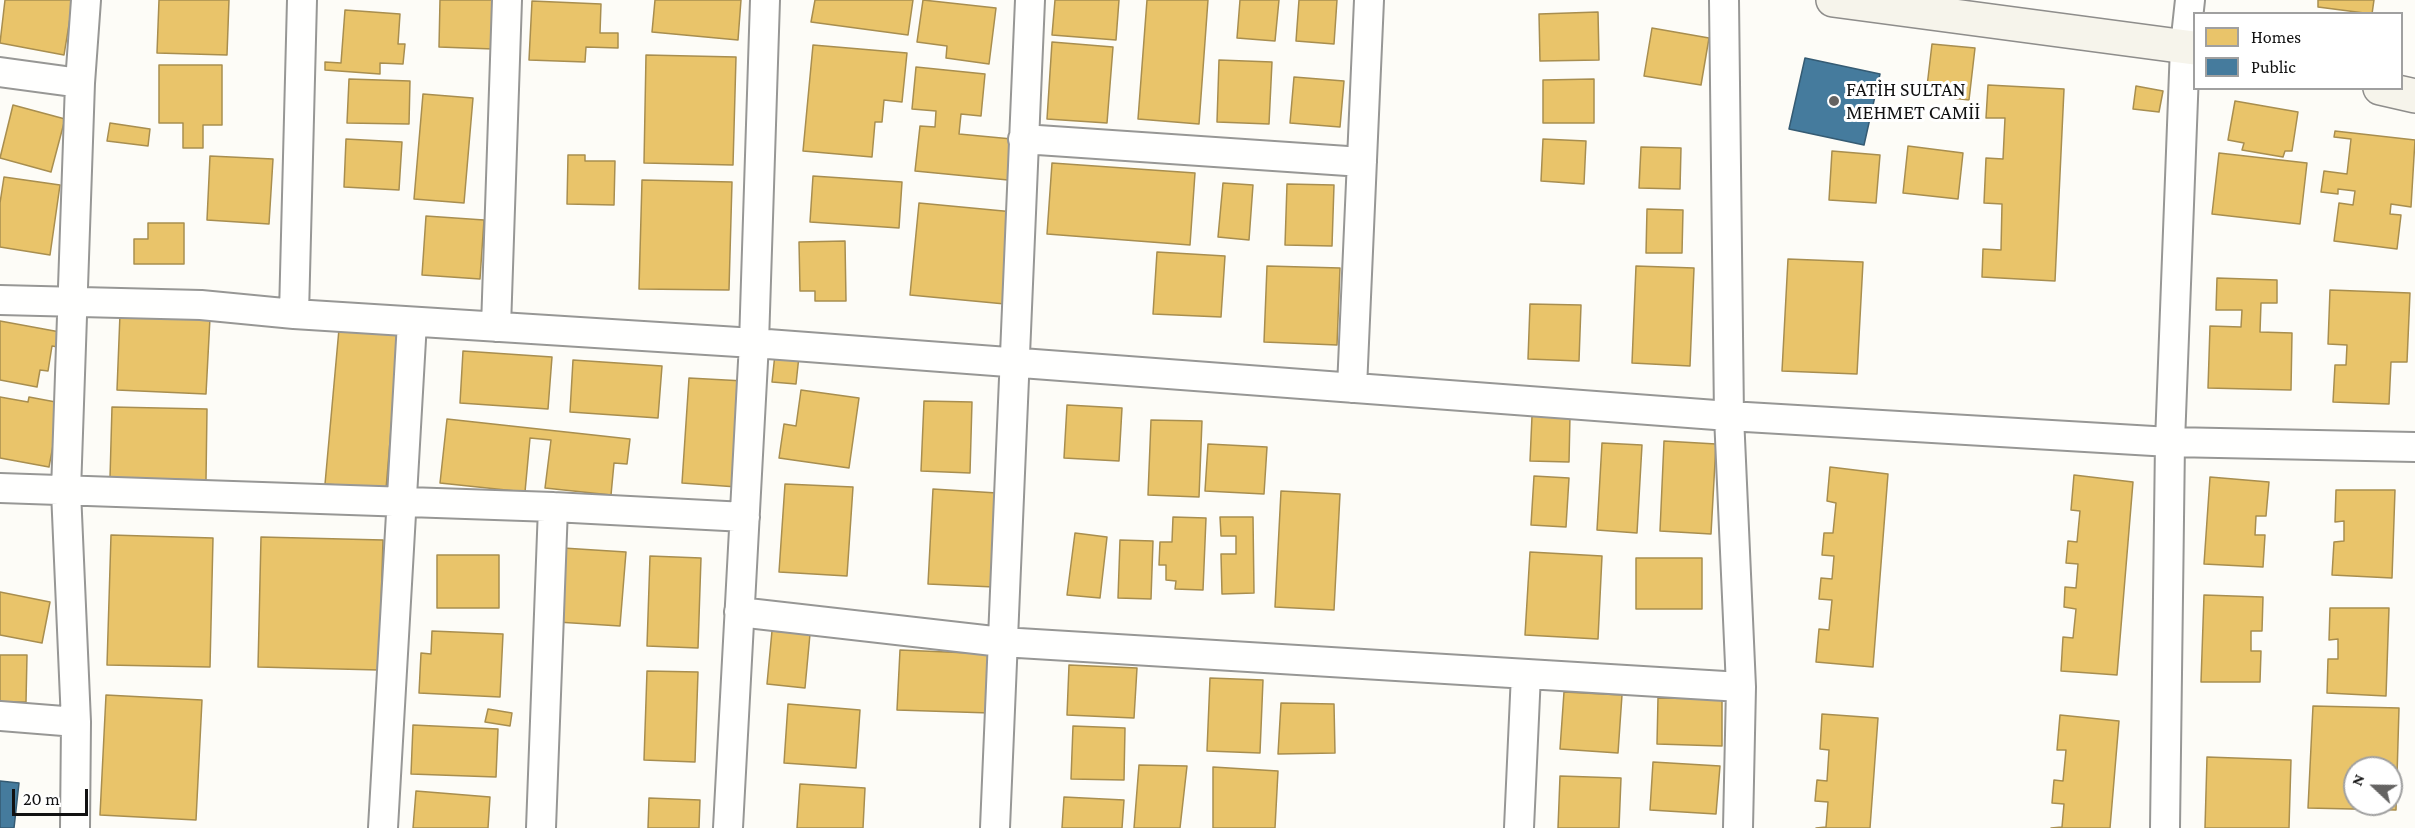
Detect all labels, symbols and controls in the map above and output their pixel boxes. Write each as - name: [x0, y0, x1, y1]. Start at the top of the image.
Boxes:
- legend: [2193, 12, 2403, 90]
- text: Homes: [2251, 27, 2301, 47]
- text: Public: [2251, 57, 2296, 77]
- place label: FATİH SULTAN MEHMET CAMİİ: [1846, 78, 1980, 125]
- marker: FATİH SULTAN MEHMET CAMİİ: [1827, 94, 1841, 108]
- north arrow: [2343, 756, 2403, 816]
- text: N: [2348, 772, 2368, 788]
- scale bar: [15, 777, 92, 815]
- text: 20 m: [23, 789, 60, 809]

